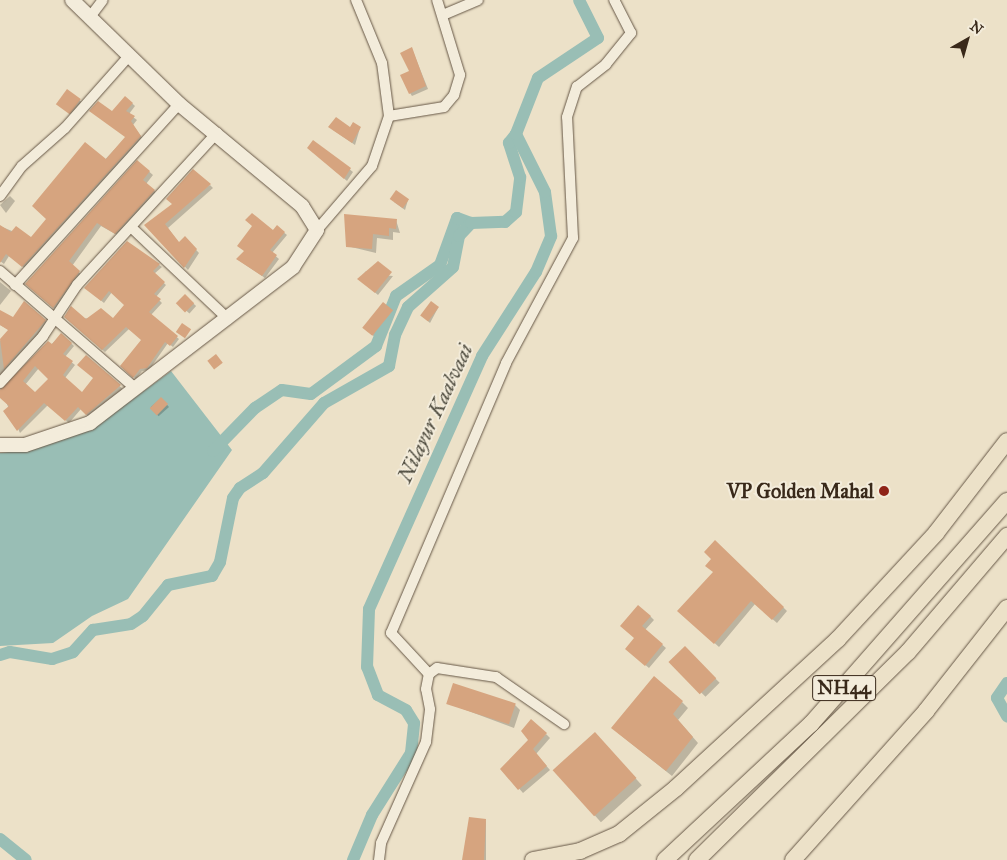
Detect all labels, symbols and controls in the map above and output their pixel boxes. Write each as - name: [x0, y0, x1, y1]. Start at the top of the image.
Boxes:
- north arrow: [942, 15, 992, 65]
- text: N: [967, 17, 986, 38]
- water label: Nilayur Kaalvaai: [392, 340, 478, 486]
- place label: VP Golden Mahal: [727, 479, 874, 503]
- marker: VP Golden Mahal: [878, 485, 890, 497]
- road number: NH44: [812, 671, 876, 704]

